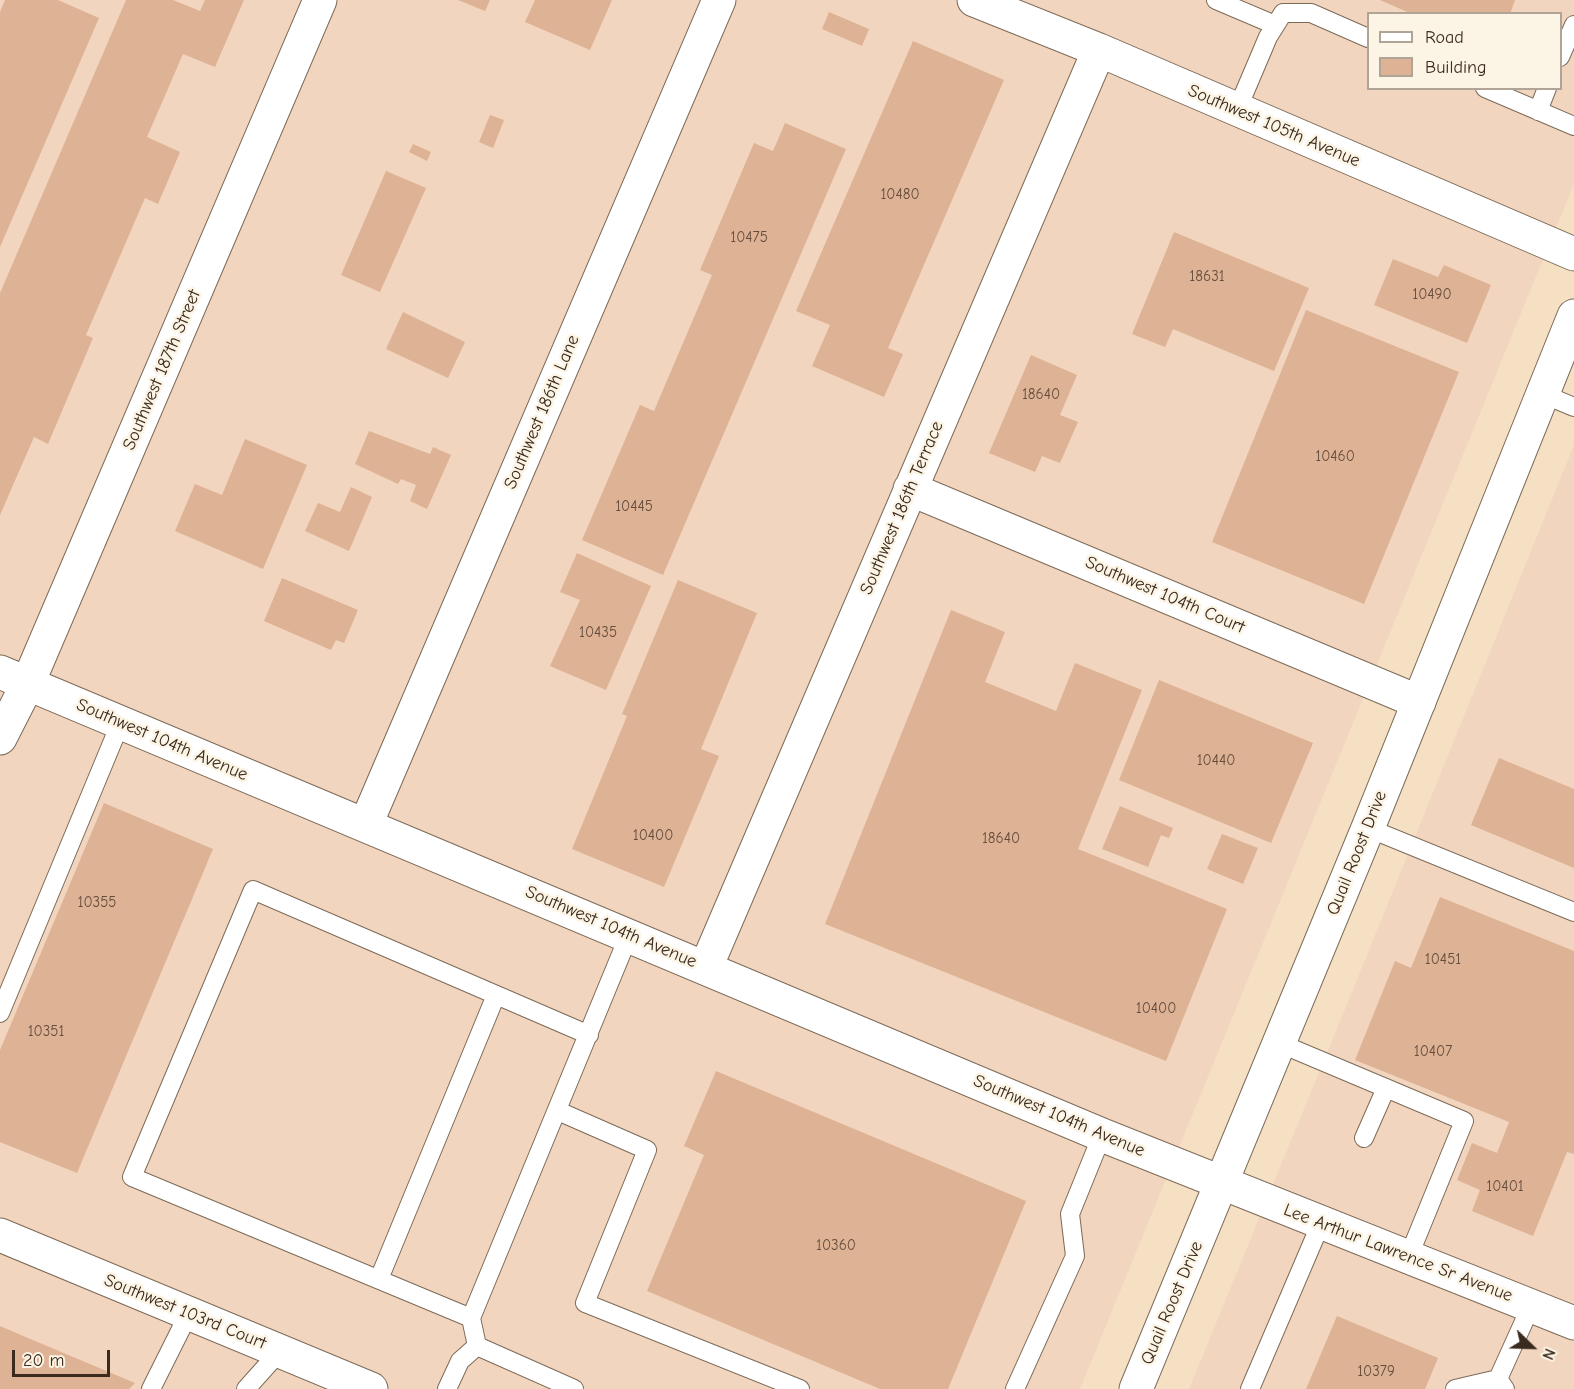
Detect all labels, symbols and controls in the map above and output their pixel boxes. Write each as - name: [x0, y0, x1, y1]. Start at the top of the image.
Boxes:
- legend: [1367, 12, 1562, 90]
- text: Road: [1425, 27, 1464, 48]
- text: Building: [1425, 57, 1487, 78]
- street label: Southwest 105th Avenue: [1185, 80, 1363, 172]
- house number: 10480: [880, 186, 920, 204]
- house number: 10475: [730, 229, 768, 247]
- house number: 18631: [1189, 268, 1225, 286]
- street label: Southwest 187th Street: [118, 286, 206, 454]
- house number: 10490: [1412, 286, 1452, 304]
- street label: Southwest 186th Lane: [500, 332, 584, 492]
- house number: 18640: [1022, 386, 1060, 404]
- street label: Southwest 186th Terrace: [856, 418, 948, 598]
- house number: 10460: [1315, 448, 1355, 466]
- house number: 10445: [615, 498, 653, 516]
- street label: Southwest 104th Court: [1082, 552, 1248, 638]
- house number: 10435: [579, 624, 617, 642]
- street label: Southwest 104th Avenue: [73, 694, 251, 786]
- house number: 10440: [1197, 752, 1235, 770]
- street label: Quail Roost Drive: [1322, 788, 1392, 918]
- house number: 10400: [633, 827, 673, 845]
- house number: 18640: [982, 830, 1020, 848]
- street label: Southwest 104th Avenue: [522, 881, 700, 973]
- house number: 10355: [78, 894, 116, 912]
- house number: 10451: [1425, 951, 1461, 969]
- house number: 10400: [1136, 1000, 1176, 1018]
- house number: 10351: [28, 1023, 64, 1041]
- house number: 10407: [1414, 1043, 1452, 1061]
- street label: Southwest 104th Avenue: [970, 1070, 1148, 1162]
- house number: 10401: [1486, 1178, 1524, 1196]
- street label: Lee Arthur Lawrence Sr Avenue: [1280, 1199, 1516, 1307]
- house number: 10360: [816, 1237, 856, 1255]
- street label: Quail Roost Drive: [1136, 1238, 1208, 1368]
- street label: Southwest 103rd Court: [101, 1270, 269, 1354]
- north arrow: [1502, 1317, 1562, 1377]
- scale bar: [15, 1338, 112, 1376]
- text: N: [1538, 1346, 1559, 1362]
- text: 20 m: [23, 1350, 64, 1371]
- house number: 10379: [1357, 1363, 1395, 1381]

